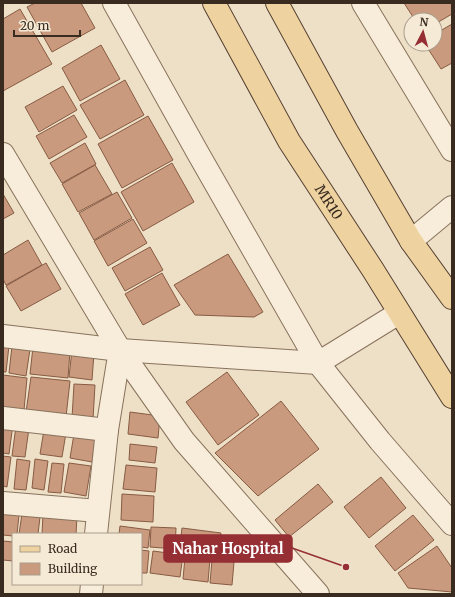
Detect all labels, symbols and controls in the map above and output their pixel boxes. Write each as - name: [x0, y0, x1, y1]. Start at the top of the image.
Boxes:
- scale bar: [14, 12, 80, 38]
- north arrow: [403, 12, 443, 52]
- text: N: [419, 15, 429, 30]
- text: 20 m: [20, 18, 49, 33]
- street label: MR10: [311, 181, 347, 223]
- legend: [12, 533, 142, 585]
- callout: Nahar Hospital: [164, 535, 292, 562]
- text: Nahar Hospital: [172, 539, 284, 558]
- text: Road: [48, 541, 77, 556]
- text: Building: [48, 561, 98, 576]

